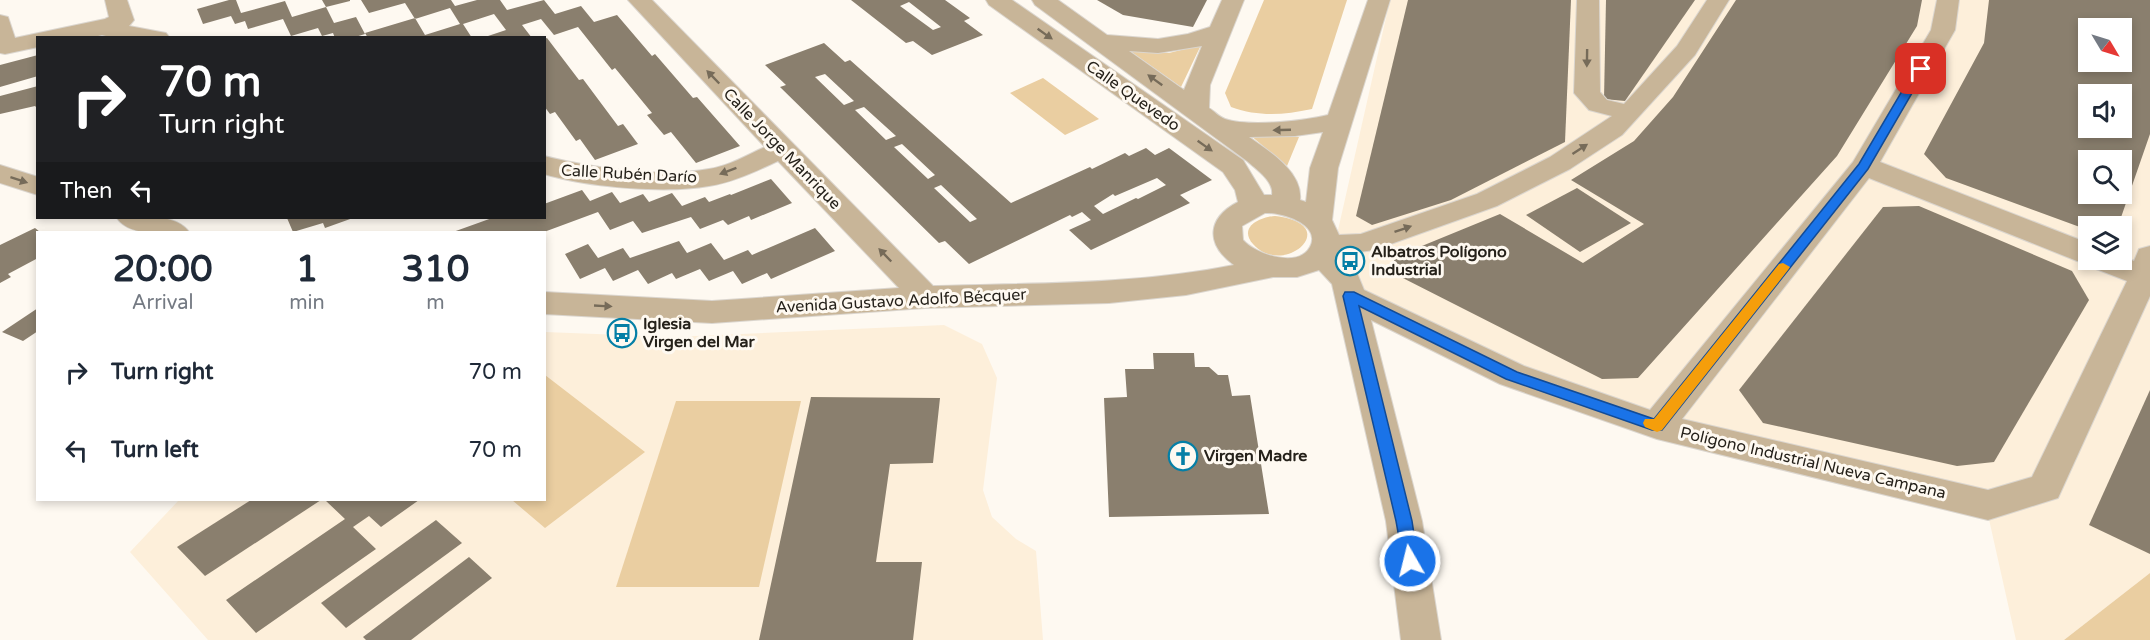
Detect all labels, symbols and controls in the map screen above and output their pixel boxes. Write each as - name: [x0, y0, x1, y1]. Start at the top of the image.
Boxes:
- north arrow: [2078, 18, 2132, 72]
- map controls: [2078, 18, 2132, 270]
- one-way arrow: [1037, 28, 1053, 40]
- pin: [1895, 43, 1946, 94]
- one-way arrow: [1582, 49, 1592, 68]
- icon: arrive: [1904, 52, 1937, 85]
- street label: Calle Quevedo: [1082, 56, 1184, 136]
- text: 70 m: [159, 57, 261, 108]
- icon: right: [60, 60, 138, 138]
- one-way arrow: [706, 70, 720, 84]
- one-way arrow: [1148, 74, 1164, 86]
- street label: Calle Jorge Manrique: [719, 84, 845, 214]
- button: sound: [2078, 84, 2132, 138]
- text: Turn right: [159, 108, 285, 141]
- one-way arrow: [1273, 126, 1292, 135]
- one-way arrow: [1196, 140, 1212, 152]
- one-way arrow: [1572, 144, 1588, 155]
- button: search: [2078, 150, 2132, 204]
- street label: Calle Rubén Darío: [560, 160, 698, 188]
- one-way arrow: [719, 167, 737, 176]
- icon: left: [125, 174, 158, 207]
- one-way arrow: [10, 176, 28, 185]
- text: Then: [60, 178, 113, 204]
- button: layers: [2078, 216, 2132, 270]
- one-way arrow: [1394, 224, 1412, 234]
- place label: Albatros Polígono Industrial: [1371, 242, 1507, 280]
- bus stop icon: Albatros Polígono Industrial: [1334, 245, 1366, 277]
- text: 20:00: [113, 248, 213, 291]
- text: 1: [296, 248, 318, 291]
- text: 310: [401, 248, 469, 291]
- one-way arrow: [878, 248, 892, 263]
- street label: Avenida Gustavo Adolfo Bécquer: [775, 284, 1028, 318]
- text: Arrival: [132, 291, 194, 315]
- text: min: [289, 291, 325, 315]
- text: m: [426, 291, 445, 315]
- one-way arrow: [593, 302, 612, 311]
- place label: Iglesia Virgen del Mar: [643, 314, 756, 352]
- bus stop icon: Iglesia Virgen del Mar: [606, 317, 638, 349]
- icon: right: [60, 356, 93, 389]
- text: Turn right: [111, 359, 213, 385]
- text: 70 m: [468, 359, 522, 385]
- street label: Polígono Industrial Nueva Campana: [1678, 423, 1948, 503]
- icon: left: [60, 434, 93, 467]
- text: Turn left: [111, 437, 199, 463]
- text: 70 m: [468, 437, 522, 463]
- church icon: Virgen Madre: [1167, 440, 1199, 472]
- place label: Virgen Madre: [1204, 446, 1307, 466]
- position arrow: [1378, 529, 1442, 593]

